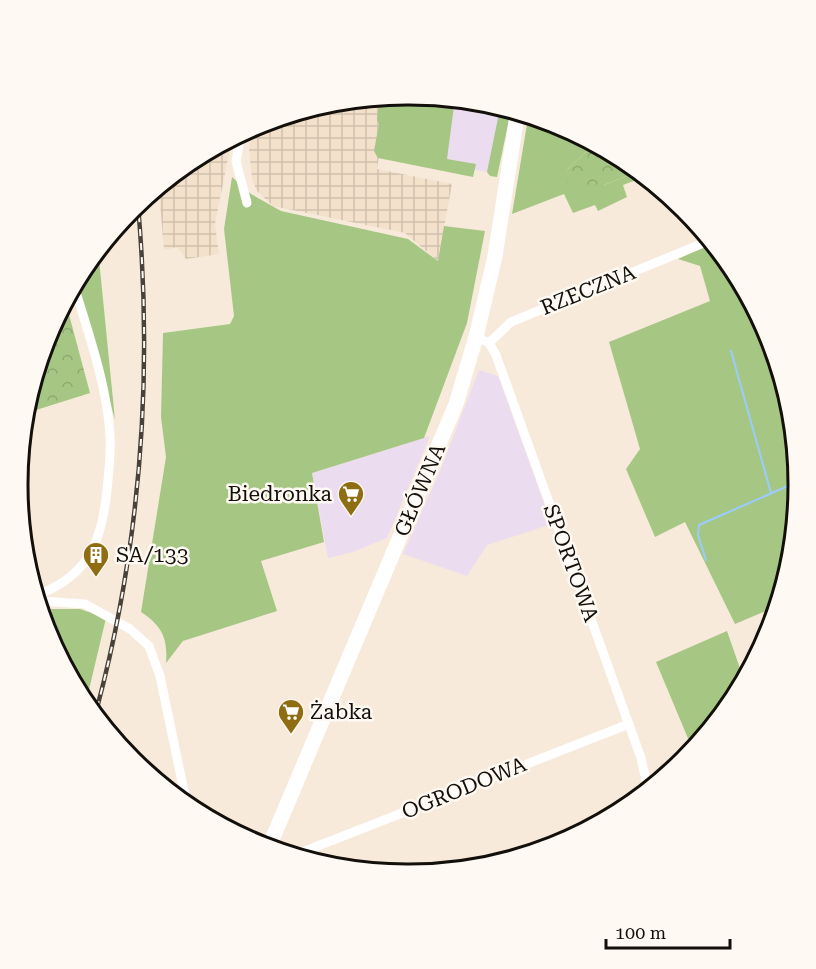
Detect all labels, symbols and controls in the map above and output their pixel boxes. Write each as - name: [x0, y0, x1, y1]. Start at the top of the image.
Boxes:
- street label: RZECZNA: [537, 260, 639, 320]
- street label: GŁÓWNA: [389, 439, 450, 540]
- supermarket icon: Biedronka: [336, 479, 366, 517]
- place label: Biedronka: [228, 482, 333, 506]
- street label: SPORTOWA: [539, 501, 603, 625]
- building icon: SA/133: [81, 540, 111, 578]
- place label: SA/133: [116, 543, 188, 567]
- supermarket icon: Żabka: [276, 697, 306, 735]
- place label: Żabka: [310, 700, 373, 724]
- street label: OGRODOWA: [398, 752, 530, 824]
- scale bar: [606, 912, 730, 950]
- text: 100 m: [615, 922, 666, 943]

